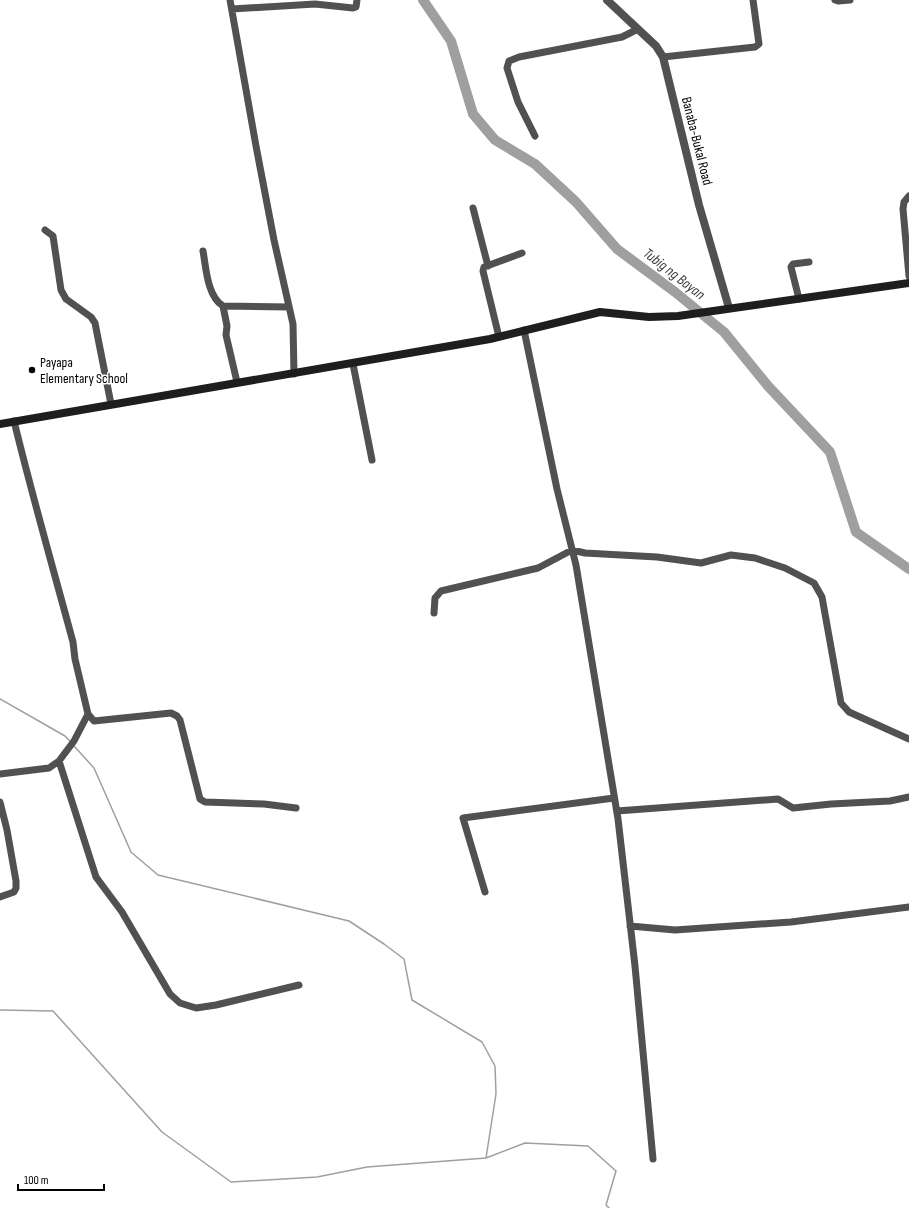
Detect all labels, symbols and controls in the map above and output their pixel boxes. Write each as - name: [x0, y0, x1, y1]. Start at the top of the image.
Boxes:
- street label: Banaba-Bukal Road: [678, 95, 716, 187]
- water label: Tubig ng Bayan: [639, 244, 709, 304]
- place label: Payapa Elementary School: [40, 354, 128, 387]
- marker: Payapa Elementary School: [27, 365, 37, 375]
- scale bar: [18, 1166, 104, 1192]
- text: 100 m: [24, 1173, 49, 1188]

